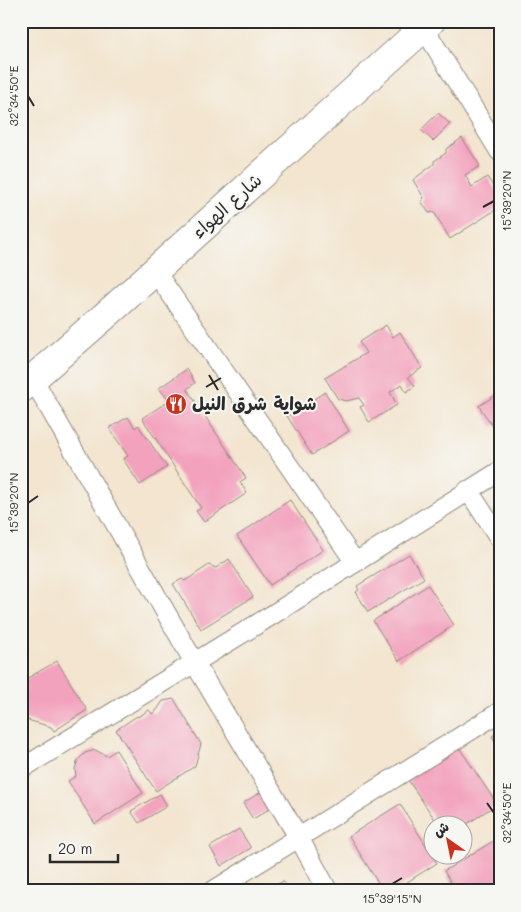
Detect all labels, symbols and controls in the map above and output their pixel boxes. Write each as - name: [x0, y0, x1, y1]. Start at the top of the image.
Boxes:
- text: 32°34'50"E: [5, 66, 21, 126]
- street label: شارع الهواء: [186, 167, 267, 244]
- text: 15°39'20"N: [498, 171, 514, 231]
- place label: شواية شرق النيل: [192, 391, 316, 415]
- restaurant icon: شواية شرق النيل: [164, 392, 188, 416]
- text: 15°39'20"N: [5, 473, 21, 533]
- text: 32°34'50"E: [498, 783, 514, 843]
- north arrow: [424, 814, 474, 864]
- text: ش: [429, 817, 452, 841]
- scale bar: [50, 832, 118, 864]
- text: 20 m: [58, 838, 92, 858]
- text: 15°39'15"N: [362, 890, 422, 906]

